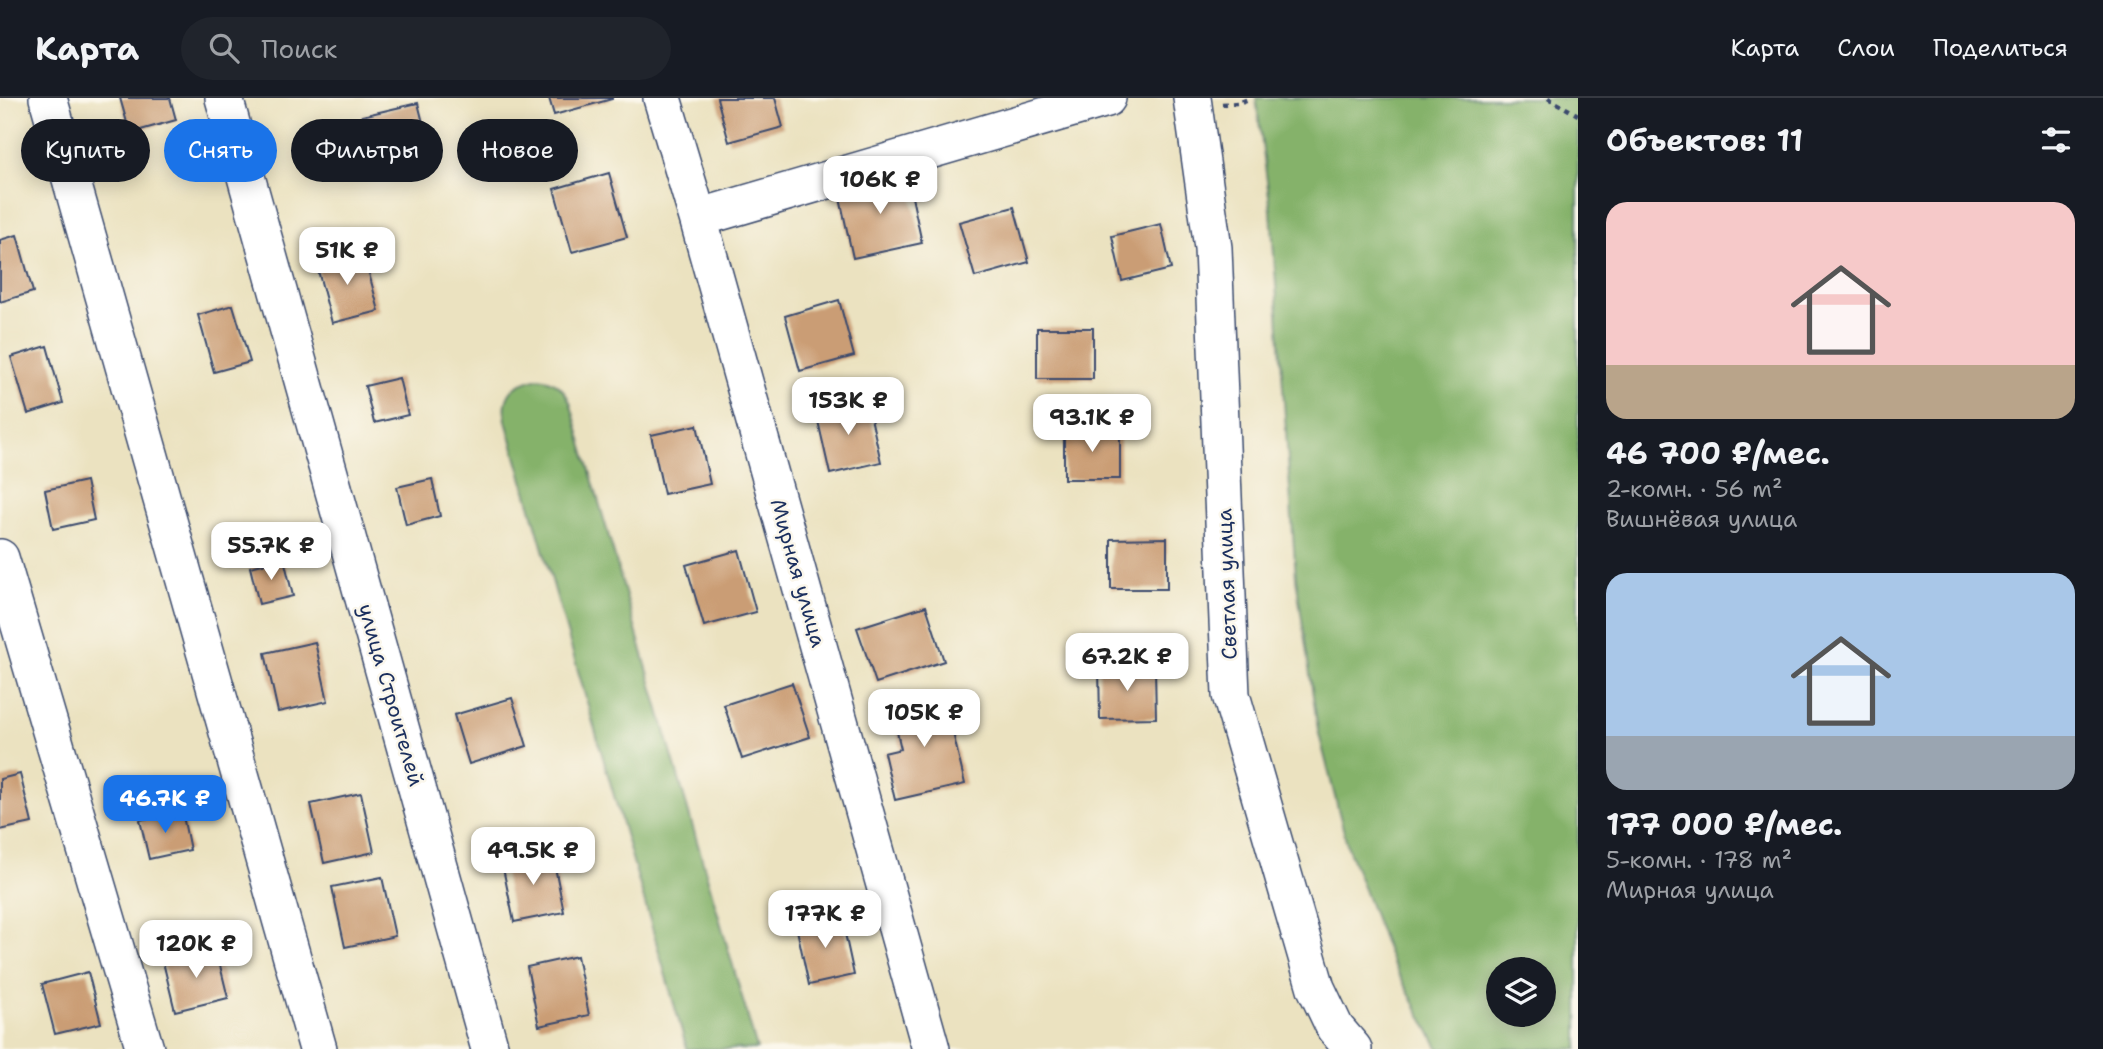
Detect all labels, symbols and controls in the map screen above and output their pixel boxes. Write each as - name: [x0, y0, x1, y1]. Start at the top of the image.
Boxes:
- search box: [181, 17, 671, 80]
- text: Карта: [35, 26, 139, 71]
- icon: search: [205, 29, 243, 67]
- text: Поиск: [261, 31, 337, 66]
- text: Карта: [1731, 32, 1799, 64]
- text: Слои: [1837, 32, 1895, 64]
- text: Поделиться: [1933, 32, 2068, 64]
- chip: Купить: [21, 119, 150, 182]
- chip: Снять: [164, 119, 277, 182]
- chip: Фильтры: [291, 119, 443, 182]
- chip: Новое: [457, 119, 578, 182]
- text: Объектов: 11: [1606, 120, 1803, 161]
- icon: filters: [2037, 121, 2075, 159]
- pin: 106K ₽: [823, 156, 937, 216]
- text: 106K ₽: [839, 164, 921, 194]
- pin: 51K ₽: [298, 228, 396, 287]
- text: 51K ₽: [315, 235, 379, 265]
- icon: home: [1778, 247, 1904, 373]
- pin: 153K ₽: [791, 378, 905, 437]
- text: 153K ₽: [808, 385, 888, 415]
- pin: 93.1K ₽: [1027, 394, 1157, 454]
- text: 93.1K ₽: [1049, 402, 1135, 432]
- text: 46 700 ₽/мес.: [1606, 433, 1830, 474]
- text: 2-комн. · 56 m²: [1606, 474, 1783, 504]
- street label: Мирная улица: [763, 496, 833, 650]
- text: Вишнёвая улица: [1606, 504, 1797, 534]
- street label: Светлая улица: [1210, 508, 1244, 660]
- pin: 55.7K ₽: [206, 522, 336, 582]
- text: 55.7K ₽: [227, 530, 315, 560]
- street label: улица Строителей: [352, 600, 431, 790]
- icon: home: [1778, 618, 1904, 744]
- pin: 67.2K ₽: [1062, 634, 1192, 693]
- text: 67.2K ₽: [1082, 641, 1172, 671]
- pin: 105K ₽: [867, 690, 981, 749]
- text: 105K ₽: [884, 697, 964, 727]
- pin: 46.7K ₽: [100, 776, 230, 835]
- text: 46.7K ₽: [119, 783, 211, 813]
- text: 177 000 ₽/мес.: [1606, 804, 1842, 845]
- pin: 49.5K ₽: [468, 828, 598, 887]
- text: 49.5K ₽: [487, 835, 579, 865]
- text: 5-комн. · 178 m²: [1606, 845, 1792, 875]
- text: Мирная улица: [1606, 875, 1774, 905]
- pin: 177K ₽: [768, 890, 882, 950]
- text: 177K ₽: [784, 898, 866, 928]
- pin: 120K ₽: [139, 920, 253, 980]
- text: 120K ₽: [155, 928, 237, 958]
- map controls: [1486, 957, 1556, 1027]
- button: layers: [1486, 957, 1556, 1027]

